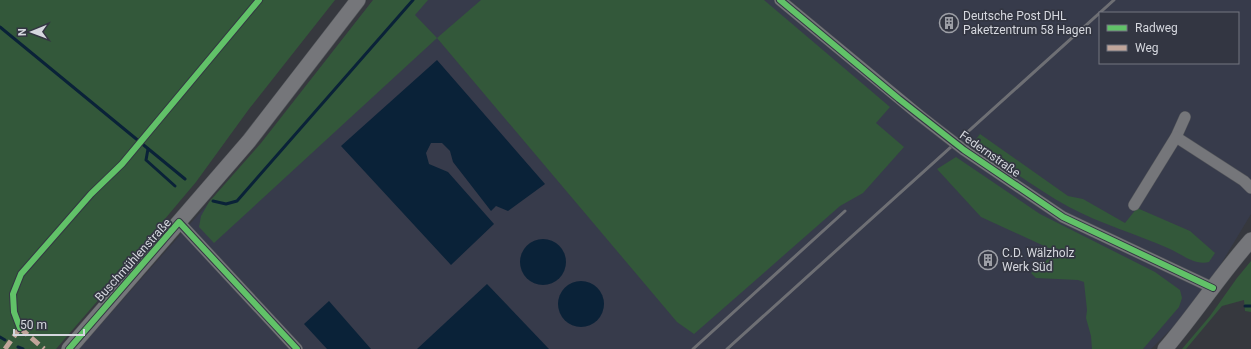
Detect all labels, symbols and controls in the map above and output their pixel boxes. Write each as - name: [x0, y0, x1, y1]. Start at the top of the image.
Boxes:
- place label: Deutsche Post DHL Paketzentrum 58 Hagen: [963, 9, 1092, 37]
- north arrow: [12, 12, 52, 52]
- building icon: Deutsche Post DHL Paketzentrum 58 Hagen: [938, 12, 960, 34]
- legend: [1099, 12, 1239, 64]
- text: Radweg: [1135, 21, 1178, 35]
- text: N: [16, 28, 29, 36]
- text: Weg: [1135, 41, 1159, 55]
- street label: Federnstraße: [957, 128, 1023, 180]
- street label: Buschmühlenstraße: [92, 216, 174, 304]
- place label: C.D. Wälzholz Werk Süd: [1002, 246, 1075, 274]
- building icon: C.D. Wälzholz Werk Süd: [977, 249, 999, 271]
- scale bar: [14, 311, 84, 337]
- text: 50 m: [20, 318, 47, 332]

